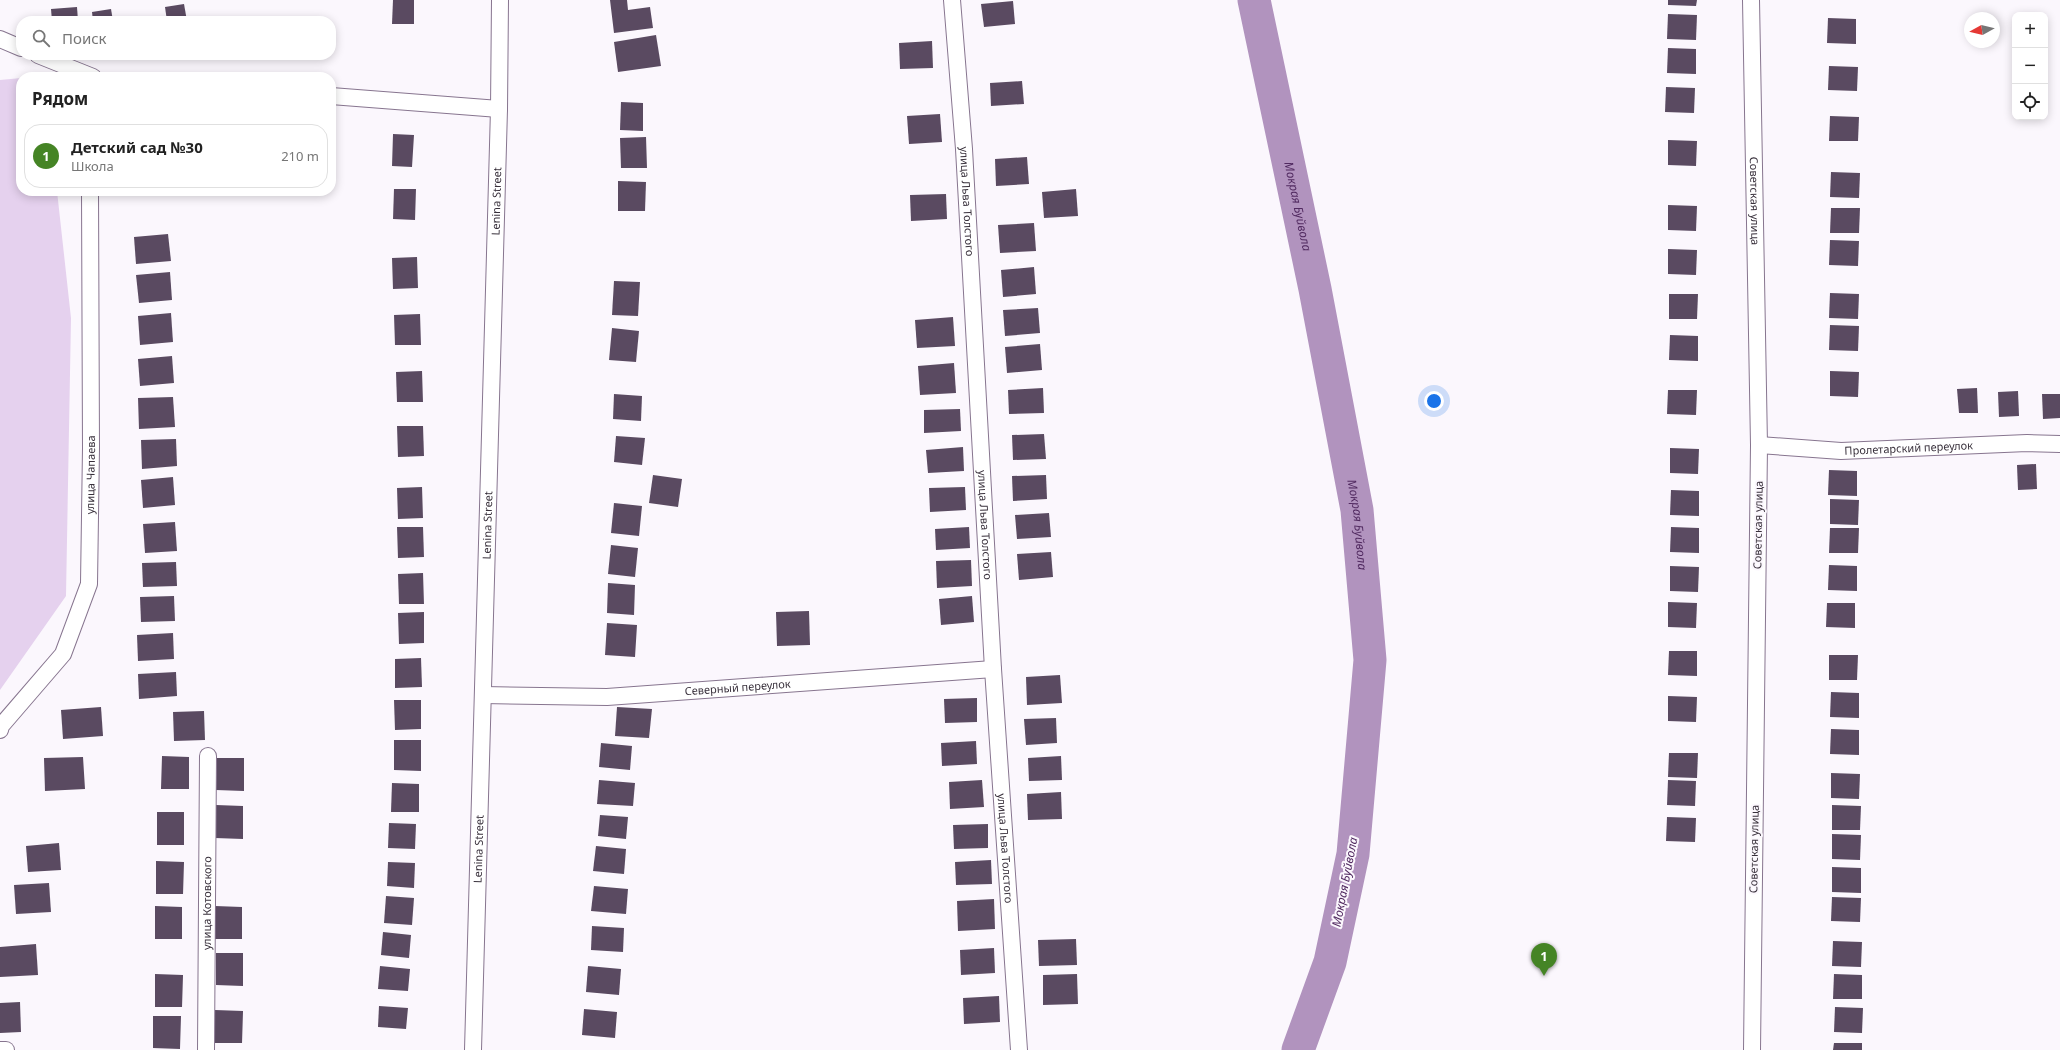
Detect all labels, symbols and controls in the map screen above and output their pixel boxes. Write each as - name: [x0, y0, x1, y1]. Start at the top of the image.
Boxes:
- north arrow: [1964, 12, 2000, 48]
- map controls: [2012, 12, 2048, 120]
- button: +: [2012, 12, 2048, 48]
- search box: [16, 16, 336, 60]
- icon: search: [30, 27, 52, 49]
- text: Поиск: [62, 28, 107, 48]
- button: −: [2012, 48, 2048, 84]
- button: locate: [2012, 84, 2048, 120]
- text: Рядом: [32, 87, 88, 110]
- text: Детский сад №30: [71, 137, 203, 157]
- street label: улица Льва Толстого: [957, 146, 978, 257]
- text: 1: [42, 147, 50, 165]
- text: 210 m: [281, 147, 319, 165]
- text: Школа: [71, 157, 114, 175]
- street label: Советская улица: [1747, 157, 1763, 245]
- water label: Мокрая Буйвола: [1280, 160, 1316, 253]
- street label: Lenina Street: [488, 167, 504, 236]
- your location: [1424, 391, 1444, 411]
- street label: улица Чапаева: [82, 435, 98, 514]
- street label: Пролетарский переулок: [1844, 437, 1973, 458]
- street label: улица Льва Толстого: [975, 470, 996, 580]
- water label: Мокрая Буйвола: [1343, 478, 1371, 571]
- street label: Советская улица: [1749, 481, 1766, 569]
- street label: Lenina Street: [479, 491, 495, 560]
- street label: Северный переулок: [684, 676, 791, 698]
- street label: улица Льва Толстого: [995, 793, 1017, 904]
- street label: Советская улица: [1745, 805, 1762, 893]
- street label: Lenina Street: [470, 815, 486, 883]
- water label: Мокрая Буйвола: [1327, 835, 1362, 928]
- street label: улица Котовского: [199, 856, 214, 950]
- pin: 1: [1531, 943, 1557, 976]

